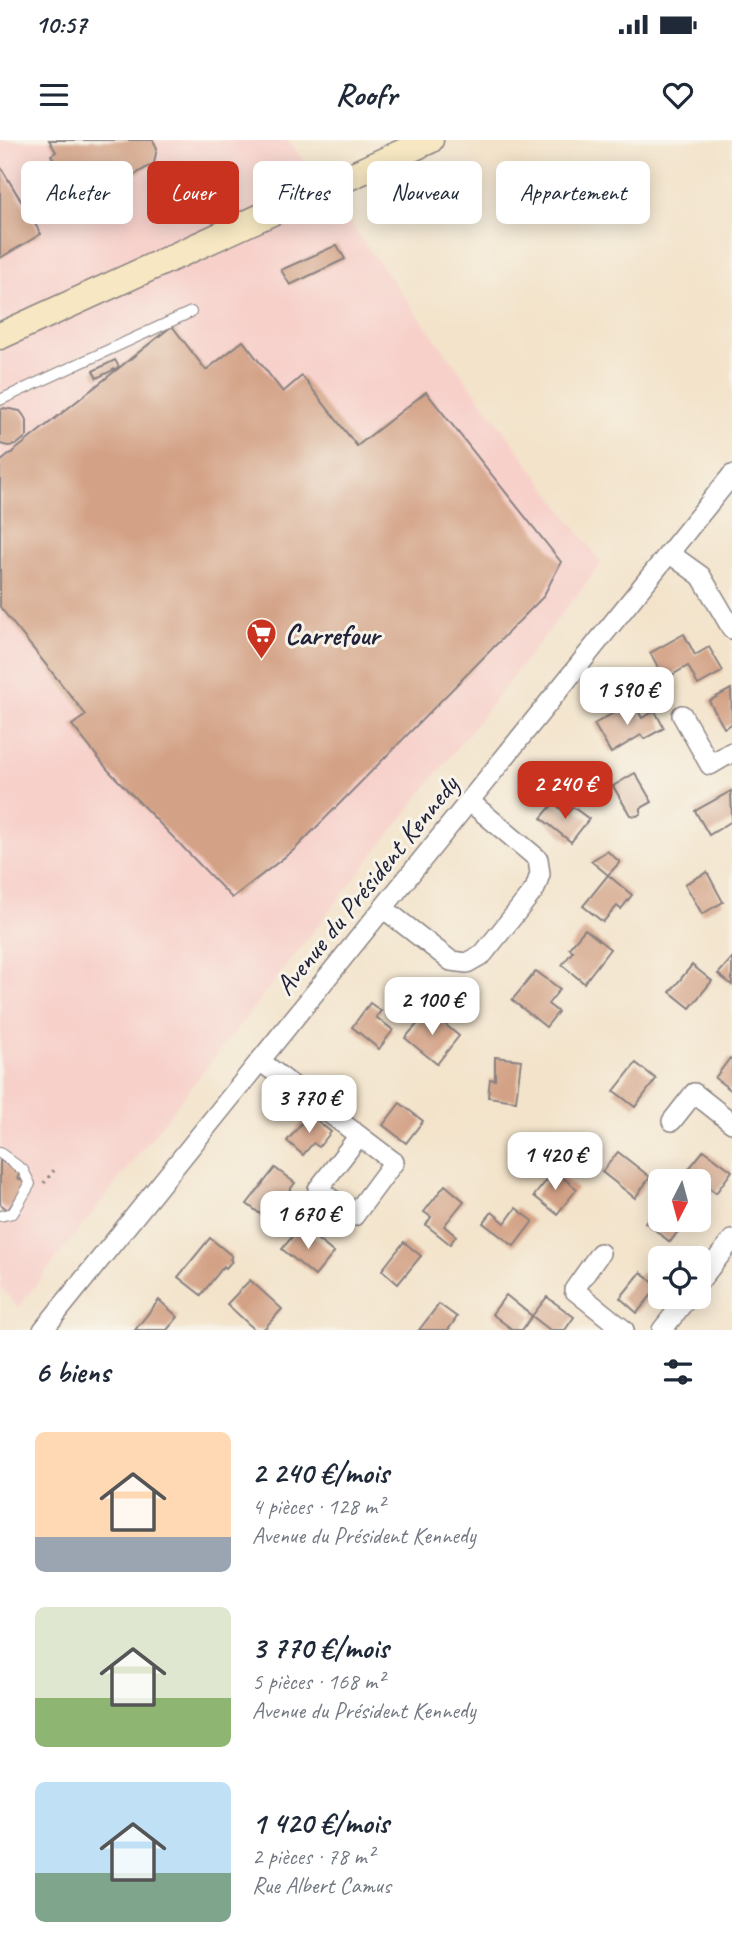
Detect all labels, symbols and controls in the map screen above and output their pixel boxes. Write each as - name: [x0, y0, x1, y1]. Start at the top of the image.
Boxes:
- text: 10:57: [35, 8, 86, 41]
- text: Roofr: [335, 74, 397, 115]
- icon: menu: [35, 76, 73, 114]
- icon: heart: [659, 76, 697, 114]
- chip: Acheter: [21, 161, 133, 224]
- chip: Louer: [147, 161, 239, 224]
- chip: Filtres: [253, 161, 353, 224]
- chip: Nouveau: [367, 161, 482, 224]
- chip: Appartement: [496, 161, 650, 224]
- supermarket icon: Carrefour: [245, 617, 279, 661]
- place label: Carrefour: [285, 617, 382, 652]
- pin: 1 590 €: [562, 668, 692, 727]
- text: 1 590 €: [596, 675, 658, 704]
- pin: 2 240 €: [500, 762, 630, 821]
- street label: Avenue du Président Kennedy: [267, 767, 467, 1002]
- text: 2 240 €: [534, 769, 596, 798]
- pin: 2 100 €: [367, 978, 497, 1037]
- text: 2 100 €: [401, 985, 463, 1014]
- pin: 3 770 €: [244, 1076, 374, 1135]
- text: 3 770 €: [278, 1083, 340, 1112]
- pin: 1 420 €: [490, 1132, 620, 1192]
- text: 1 420 €: [524, 1140, 586, 1169]
- north arrow: [648, 1169, 710, 1232]
- map controls: [648, 1169, 711, 1309]
- pin: 1 670 €: [243, 1192, 373, 1251]
- text: 1 670 €: [276, 1199, 340, 1228]
- button: locate: [648, 1246, 711, 1309]
- text: 6 biens: [35, 1353, 110, 1391]
- icon: filters: [659, 1353, 697, 1391]
- text: 2 240 €/mois: [252, 1454, 389, 1492]
- icon: home: [91, 1460, 175, 1544]
- text: 4 pièces · 128 m²: [252, 1492, 384, 1521]
- text: Avenue du Président Kennedy: [252, 1521, 476, 1550]
- text: 3 770 €/mois: [252, 1629, 389, 1667]
- icon: home: [91, 1635, 175, 1719]
- text: 5 pièces · 168 m²: [252, 1667, 384, 1696]
- text: Avenue du Président Kennedy: [252, 1696, 476, 1725]
- text: 1 420 €/mois: [252, 1804, 389, 1842]
- icon: home: [91, 1810, 175, 1894]
- text: 2 pièces · 78 m²: [252, 1842, 374, 1871]
- text: Rue Albert Camus: [252, 1871, 391, 1900]

